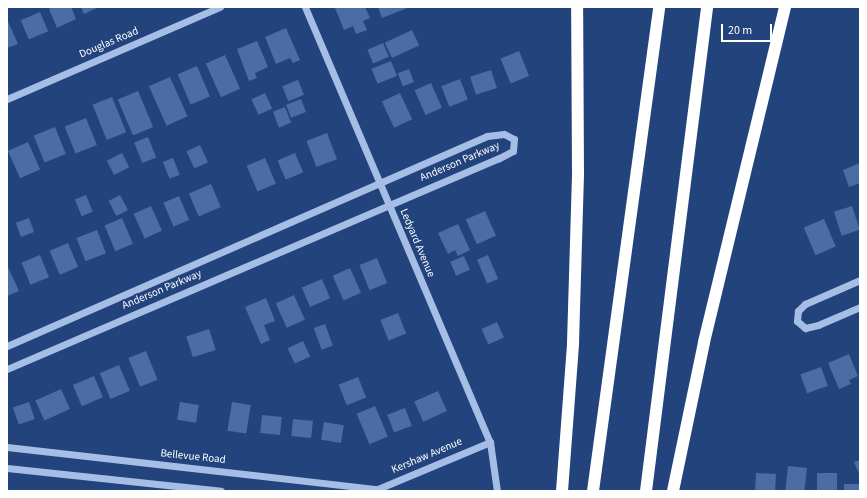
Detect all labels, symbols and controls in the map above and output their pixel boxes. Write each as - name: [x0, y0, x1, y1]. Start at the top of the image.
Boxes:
- scale bar: [723, 16, 774, 42]
- text: 20 m: [728, 22, 752, 39]
- street label: Douglas Road: [77, 25, 141, 61]
- street label: Anderson Parkway: [418, 139, 502, 185]
- street label: Ledyard Avenue: [397, 207, 437, 279]
- street label: Anderson Parkway: [120, 267, 204, 313]
- street label: Kershaw Avenue: [390, 435, 464, 477]
- street label: Bellevue Road: [160, 447, 226, 467]

